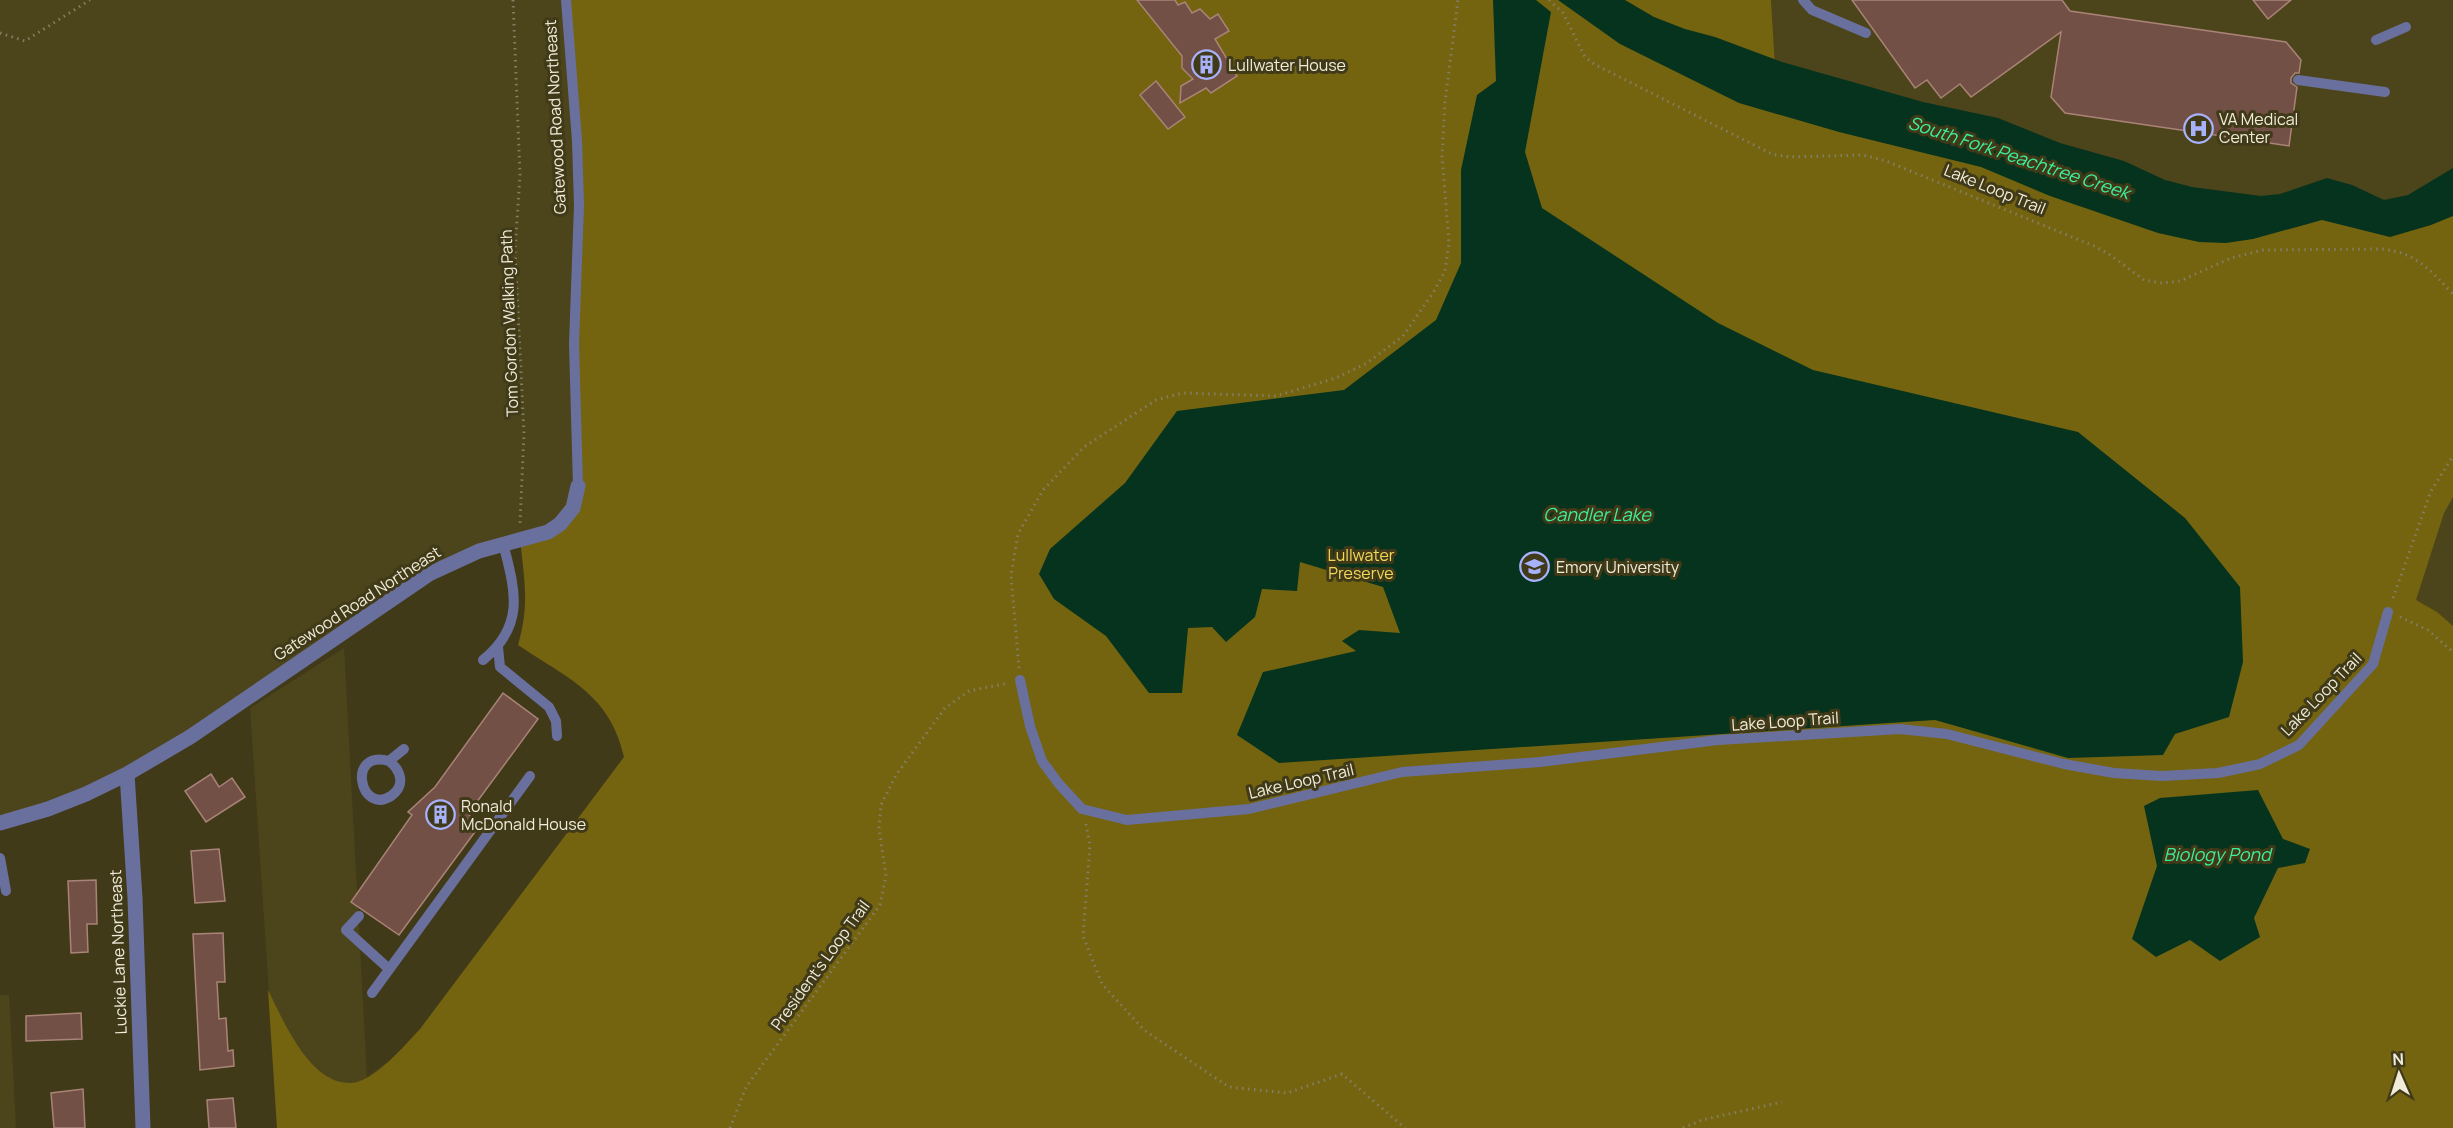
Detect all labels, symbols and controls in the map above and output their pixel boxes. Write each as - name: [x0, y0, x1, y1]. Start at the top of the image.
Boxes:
- street label: Gatewood Road Northeast: [539, 19, 571, 215]
- building icon: Lullwater House: [1191, 49, 1223, 81]
- place label: Lullwater House: [1228, 54, 1346, 76]
- place label: VA Medical Center: [2219, 108, 2298, 148]
- water label: South Fork Peachtree Creek: [1906, 110, 2136, 205]
- hospital icon: VA Medical Center: [2182, 112, 2214, 144]
- street label: Lake Loop Trail: [1941, 159, 2049, 219]
- street label: Tom Gordon Walking Path: [495, 229, 523, 417]
- water label: Candler Lake: [1543, 502, 1652, 526]
- street label: Gatewood Road Northeast: [269, 541, 445, 665]
- park label: Lullwater Preserve: [1327, 544, 1395, 584]
- school or university icon: Emory University: [1519, 551, 1551, 583]
- place label: Emory University: [1556, 556, 1680, 578]
- street label: Lake Loop Trail: [2276, 648, 2366, 740]
- street label: Lake Loop Trail: [1731, 706, 1839, 736]
- street label: Lake Loop Trail: [1246, 758, 1356, 804]
- place label: Ronald McDonald House: [461, 795, 586, 835]
- building icon: Ronald McDonald House: [424, 799, 456, 831]
- water label: Biology Pond: [2163, 842, 2273, 866]
- street label: Luckie Lane Northeast: [104, 869, 132, 1035]
- street label: President's Loop Trail: [765, 896, 875, 1034]
- north arrow: [2369, 1044, 2429, 1104]
- text: N: [2392, 1048, 2405, 1070]

